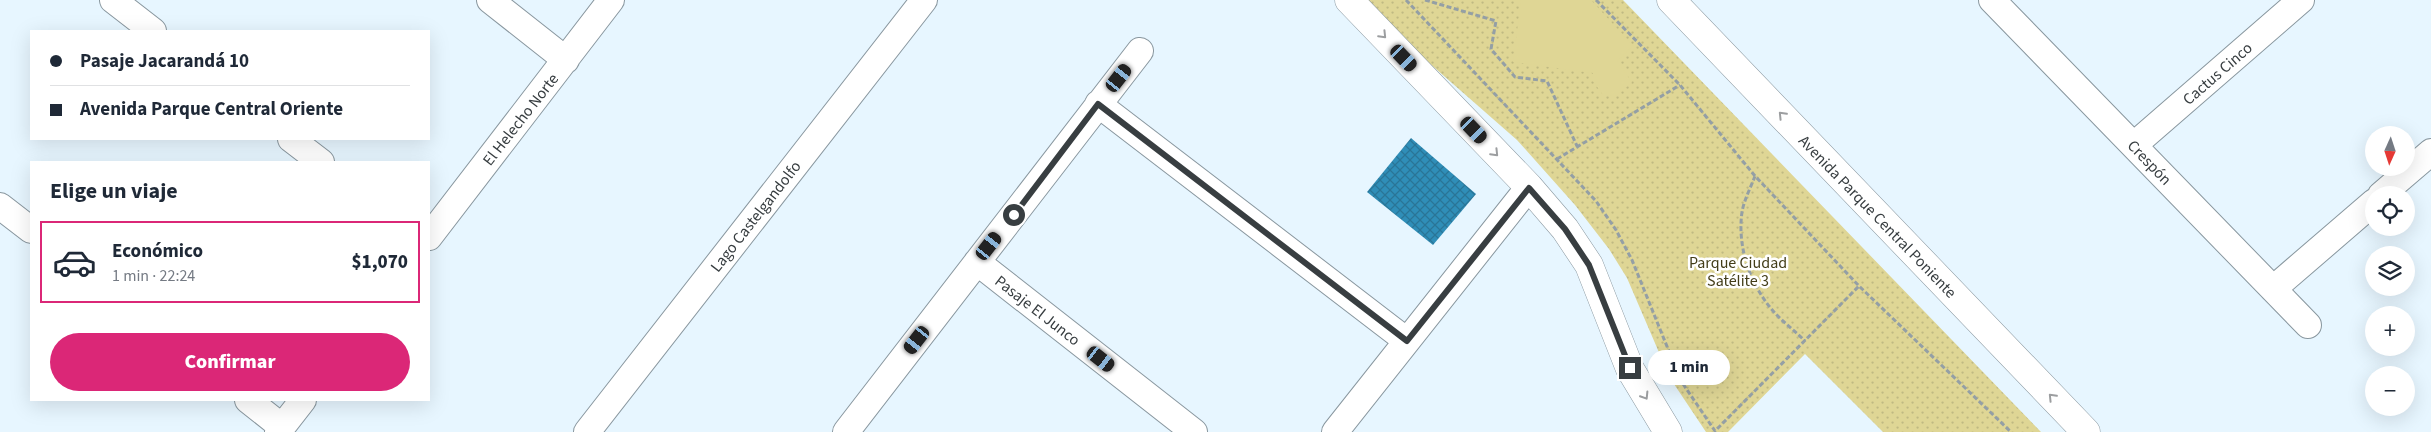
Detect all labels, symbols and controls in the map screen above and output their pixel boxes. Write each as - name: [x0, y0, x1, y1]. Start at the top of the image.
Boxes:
- one-way arrow: [1377, 30, 1386, 39]
- street label: Cactus Cinco: [2178, 37, 2257, 110]
- car: [1388, 42, 1419, 74]
- text: Pasaje Jacarandá 10: [80, 48, 249, 75]
- car: [1103, 62, 1134, 94]
- street label: El Helecho Norte: [478, 69, 564, 170]
- text: Avenida Parque Central Oriente: [80, 96, 343, 123]
- one-way arrow: [1779, 112, 1788, 121]
- car: [1458, 114, 1489, 146]
- north arrow: [2365, 126, 2415, 176]
- map controls: [2365, 126, 2415, 416]
- street label: Avenida Parque Central Poniente: [1793, 130, 1961, 303]
- street label: Crespón: [2122, 135, 2176, 190]
- one-way arrow: [1489, 147, 1498, 156]
- street label: Lago Castelgandolfo: [705, 156, 806, 277]
- text: Elige un viaje: [50, 175, 178, 207]
- button: locate: [2365, 186, 2415, 236]
- route start: [1003, 204, 1025, 226]
- car: [973, 230, 1004, 262]
- text: Económico: [112, 238, 203, 265]
- icon: car: [52, 240, 97, 285]
- button: layers: [2365, 246, 2415, 296]
- text: $1,070: [351, 249, 408, 276]
- park label: Parque Ciudad Satélite 3: [1689, 252, 1787, 292]
- text: 1 min · 22:24: [112, 265, 195, 287]
- street label: Pasaje El Junco: [990, 270, 1085, 351]
- button: +: [2365, 306, 2415, 356]
- car: [901, 324, 932, 356]
- button: Confirmar: [50, 333, 410, 391]
- car: [1084, 344, 1117, 374]
- callout: 1 min: [1648, 350, 1730, 386]
- text: 1 min: [1669, 356, 1709, 378]
- route end: [1619, 357, 1641, 379]
- button: −: [2365, 366, 2415, 416]
- one-way arrow: [1638, 391, 1648, 400]
- one-way arrow: [2049, 394, 2058, 403]

